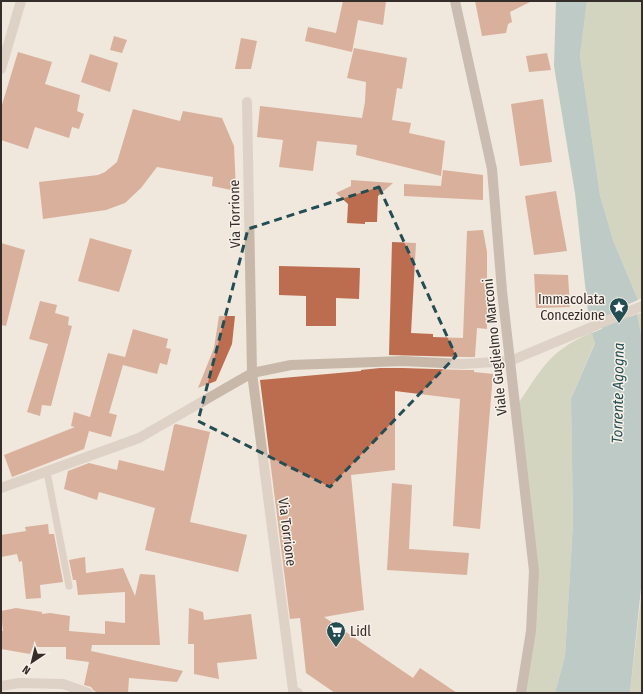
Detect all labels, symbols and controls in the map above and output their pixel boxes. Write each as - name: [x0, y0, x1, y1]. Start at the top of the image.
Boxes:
- street label: Via Torrione: [226, 179, 244, 249]
- street label: Viale Guglielmo Marconi: [479, 278, 511, 416]
- place label: Immacolata Concezione: [538, 291, 605, 324]
- place icon: Immacolata Concezione: [608, 296, 630, 324]
- water label: Torrente Agogna: [608, 342, 628, 444]
- street label: Via Torrione: [274, 497, 300, 567]
- supermarket icon: Lidl: [325, 620, 347, 648]
- place label: Lidl: [350, 623, 371, 640]
- north arrow: [12, 642, 52, 682]
- text: N: [20, 663, 33, 677]

